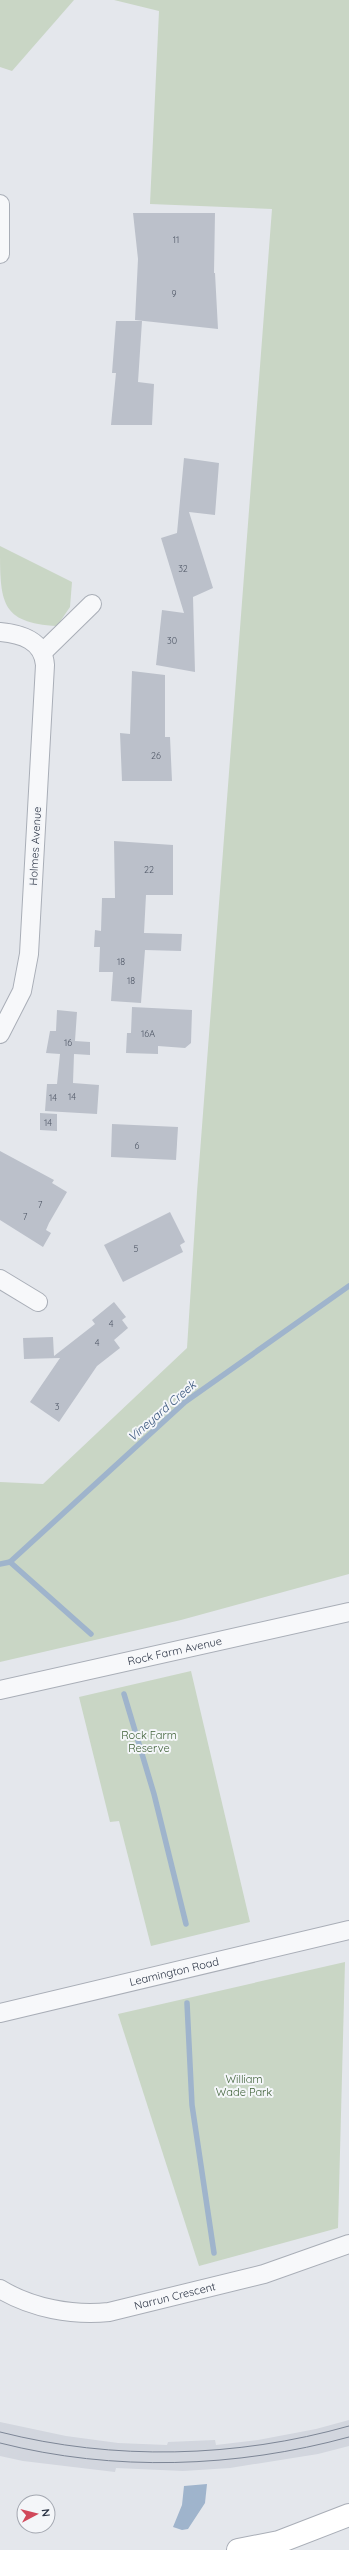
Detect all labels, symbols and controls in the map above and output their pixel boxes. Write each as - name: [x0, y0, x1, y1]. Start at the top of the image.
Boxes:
- house number: 11: [173, 234, 179, 245]
- house number: 9: [171, 288, 177, 299]
- house number: 32: [178, 563, 188, 574]
- house number: 30: [167, 635, 177, 646]
- house number: 26: [151, 750, 161, 761]
- street label: Holmes Avenue: [26, 806, 44, 886]
- house number: 22: [144, 864, 154, 875]
- house number: 18: [117, 956, 125, 967]
- house number: 18: [127, 975, 135, 986]
- house number: 16A: [141, 1028, 155, 1039]
- house number: 16: [64, 1037, 72, 1048]
- house number: 14: [68, 1091, 76, 1102]
- house number: 14: [49, 1092, 57, 1103]
- house number: 14: [44, 1117, 52, 1128]
- house number: 6: [135, 1140, 140, 1151]
- house number: 7: [38, 1199, 43, 1210]
- house number: 7: [23, 1211, 28, 1222]
- house number: 5: [134, 1243, 139, 1254]
- house number: 4: [109, 1318, 114, 1329]
- house number: 4: [95, 1337, 100, 1348]
- water label: Vineyard Creek: [125, 1376, 200, 1444]
- house number: 3: [55, 1401, 60, 1412]
- street label: Rock Farm Avenue: [126, 1634, 223, 1668]
- park label: Rock Farm Reserve: [121, 1728, 177, 1755]
- street label: Leamington Road: [128, 1954, 220, 1989]
- park label: William Wade Park: [216, 2072, 272, 2099]
- street label: Narrun Crescent: [133, 2279, 217, 2313]
- north arrow: [16, 2494, 56, 2534]
- text: N: [38, 2508, 53, 2518]

